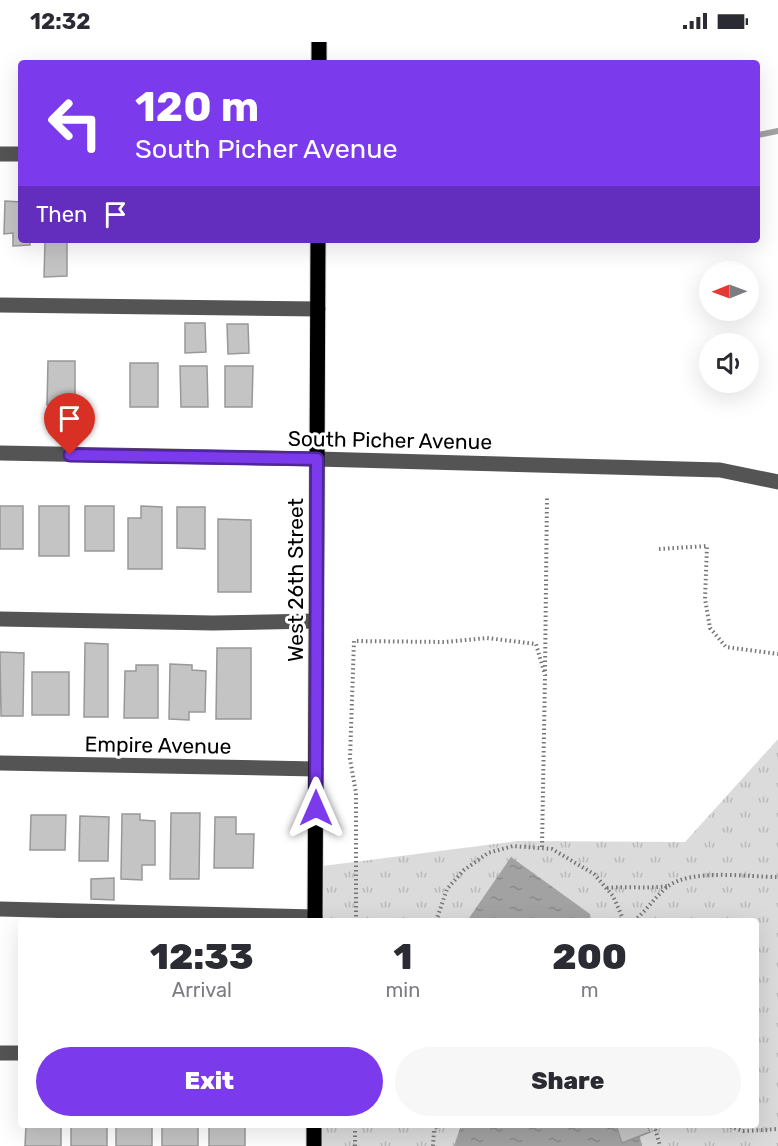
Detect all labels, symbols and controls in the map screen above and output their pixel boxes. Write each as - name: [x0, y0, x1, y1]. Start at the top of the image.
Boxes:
- text: 12:32: [30, 8, 90, 35]
- text: 120 m: [135, 82, 259, 132]
- icon: left: [36, 84, 114, 162]
- text: South Picher Avenue: [135, 133, 398, 165]
- icon: arrive: [99, 198, 132, 231]
- text: Then: [36, 201, 87, 228]
- north arrow: [699, 261, 759, 321]
- map controls: [699, 261, 759, 393]
- button: sound: [699, 333, 759, 393]
- pin: [44, 393, 95, 455]
- icon: arrive: [53, 402, 86, 435]
- street label: South Picher Avenue: [288, 426, 492, 454]
- street label: West 26th Street: [283, 498, 308, 662]
- street label: Empire Avenue: [84, 731, 232, 759]
- position arrow: [284, 776, 348, 840]
- text: 12:33: [150, 935, 254, 978]
- text: 1: [393, 935, 412, 978]
- text: 200: [552, 935, 627, 978]
- text: Arrival: [172, 978, 232, 1002]
- text: min: [386, 978, 420, 1002]
- text: m: [581, 978, 599, 1002]
- button: Exit: [36, 1047, 383, 1116]
- button: Share: [395, 1047, 741, 1116]

